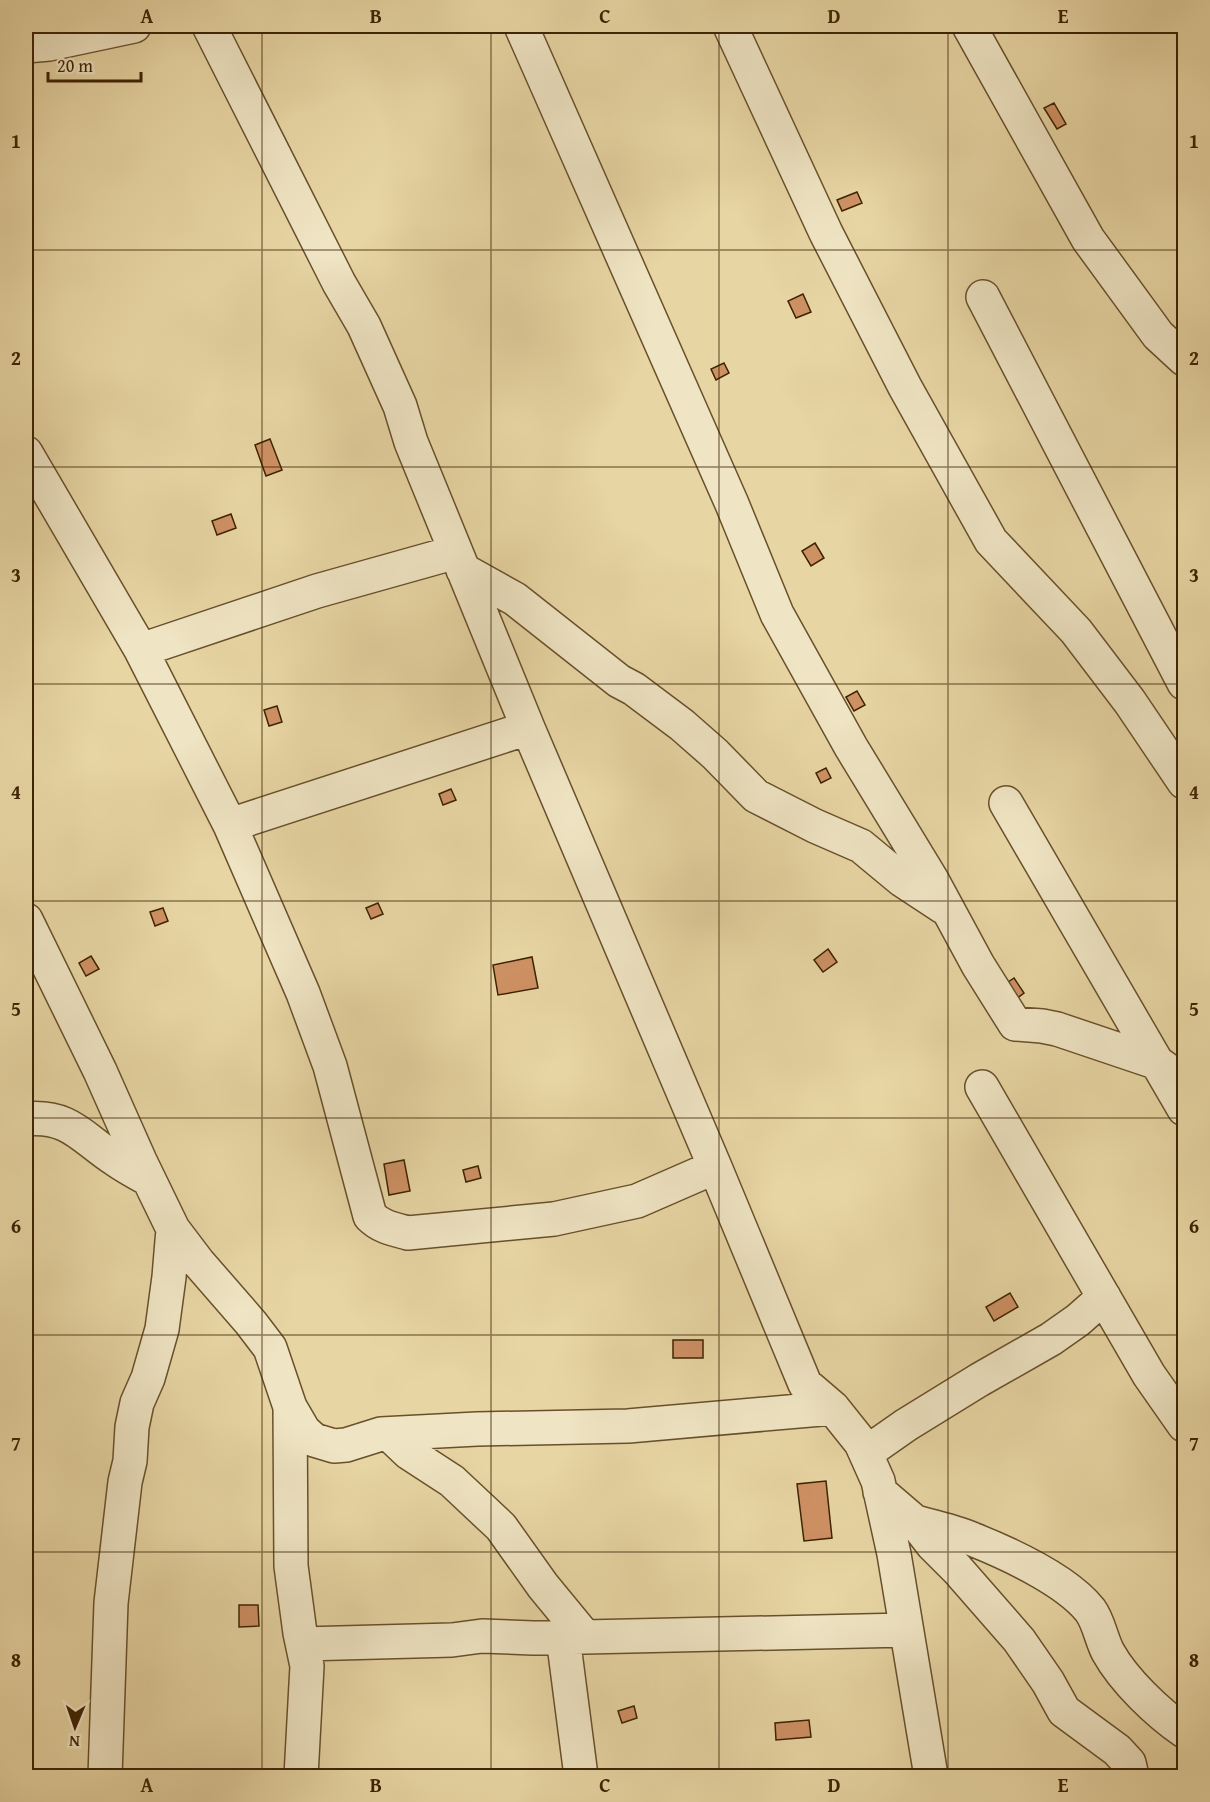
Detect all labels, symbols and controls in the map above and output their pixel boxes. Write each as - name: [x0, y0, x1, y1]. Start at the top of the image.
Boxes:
- text: A: [141, 1, 154, 30]
- text: B: [370, 1, 382, 30]
- text: C: [599, 1, 611, 30]
- text: D: [827, 1, 841, 30]
- text: E: [1058, 1, 1069, 30]
- scale bar: [48, 45, 141, 83]
- text: 20 m: [57, 52, 93, 79]
- text: 1: [11, 126, 21, 155]
- text: 1: [1189, 126, 1199, 155]
- text: 2: [11, 343, 21, 372]
- text: 2: [1189, 343, 1199, 372]
- text: 3: [11, 560, 21, 589]
- text: 3: [1189, 560, 1199, 589]
- text: 4: [11, 777, 21, 806]
- text: 4: [1189, 777, 1199, 806]
- text: 5: [11, 994, 21, 1023]
- text: 5: [1189, 994, 1199, 1023]
- text: 6: [11, 1211, 21, 1240]
- text: 6: [1189, 1211, 1199, 1240]
- text: 7: [11, 1428, 21, 1457]
- text: 7: [1189, 1428, 1199, 1457]
- text: 8: [11, 1645, 21, 1674]
- text: 8: [1189, 1645, 1199, 1674]
- north arrow: [45, 1697, 105, 1757]
- text: N: [68, 1730, 80, 1754]
- text: A: [141, 1770, 154, 1799]
- text: B: [370, 1770, 382, 1799]
- text: C: [599, 1770, 611, 1799]
- text: D: [827, 1770, 841, 1799]
- text: E: [1058, 1770, 1069, 1799]

